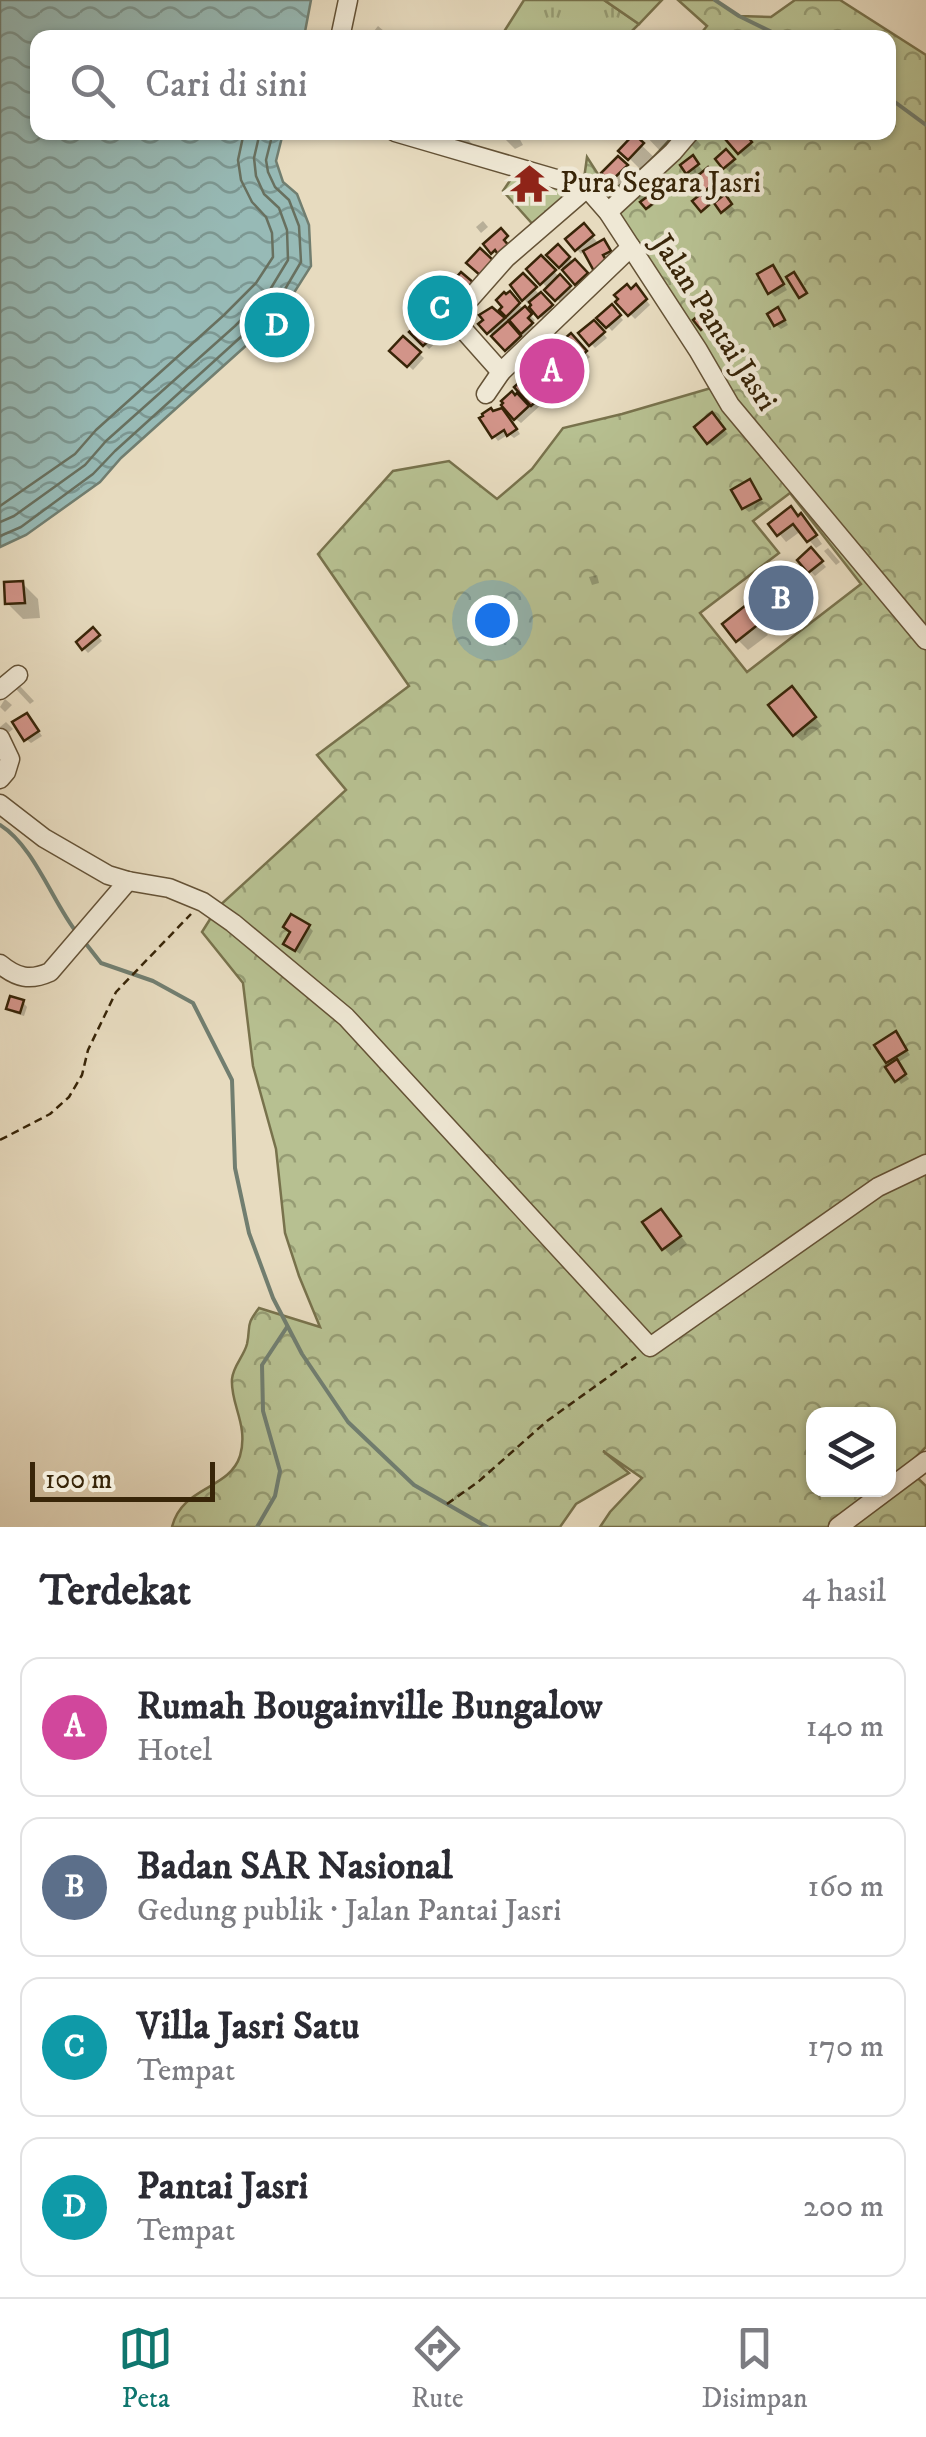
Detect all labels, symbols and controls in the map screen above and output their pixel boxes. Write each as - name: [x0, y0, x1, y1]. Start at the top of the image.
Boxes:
- search box: [30, 30, 896, 140]
- icon: search: [65, 58, 120, 113]
- text: Cari di sini: [145, 61, 308, 109]
- temple icon: Pura Segara Jasri: [509, 162, 551, 204]
- place label: Pura Segara Jasri: [560, 165, 761, 202]
- street label: Jalan Pantai Jasri: [642, 225, 785, 418]
- pin: C: [408, 270, 472, 346]
- pin: D: [244, 288, 310, 362]
- pin: A: [520, 334, 584, 408]
- pin: B: [748, 560, 814, 636]
- your location: [467, 595, 518, 646]
- map controls: [806, 1407, 896, 1497]
- button: layers: [806, 1407, 896, 1497]
- scale bar: [30, 1457, 215, 1502]
- text: 100 m: [45, 1462, 112, 1497]
- text: Terdekat: [40, 1566, 191, 1618]
- text: 4 hasil: [802, 1572, 886, 1612]
- text: Rumah Bougainville Bungalow: [137, 1683, 602, 1731]
- text: A: [64, 1707, 85, 1747]
- text: 140 m: [806, 1707, 884, 1747]
- text: Hotel: [137, 1731, 212, 1771]
- text: Badan SAR Nasional: [137, 1843, 453, 1891]
- text: B: [64, 1867, 85, 1907]
- text: 160 m: [808, 1867, 884, 1907]
- text: Gedung publik · Jalan Pantai Jasri: [137, 1891, 561, 1931]
- text: Villa Jasri Satu: [137, 2003, 360, 2051]
- text: C: [64, 2027, 85, 2067]
- text: 170 m: [807, 2027, 884, 2067]
- text: Tempat: [137, 2051, 235, 2091]
- text: Pantai Jasri: [137, 2163, 308, 2211]
- text: D: [63, 2187, 86, 2227]
- text: 200 m: [803, 2187, 884, 2227]
- text: Tempat: [137, 2211, 235, 2251]
- tab: Peta: [118, 2321, 173, 2416]
- tab: Rute: [410, 2321, 465, 2416]
- tab: Disimpan: [701, 2321, 808, 2416]

